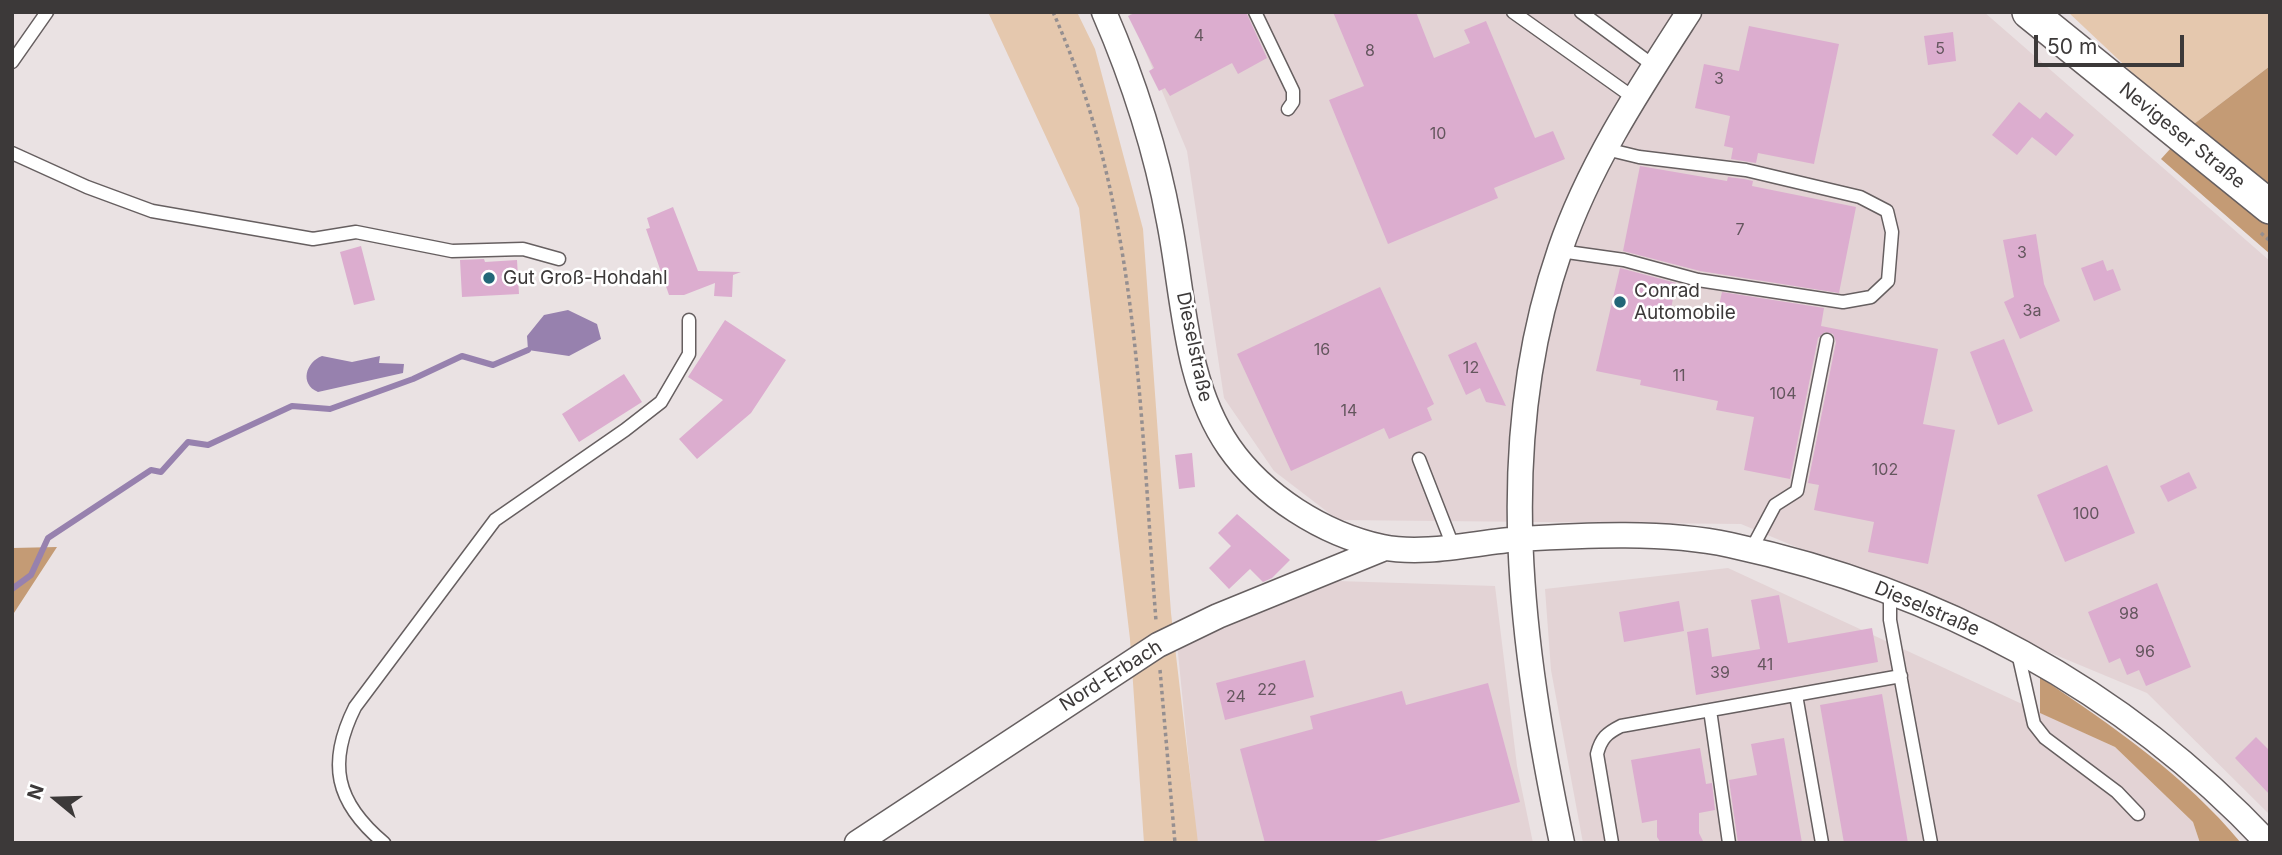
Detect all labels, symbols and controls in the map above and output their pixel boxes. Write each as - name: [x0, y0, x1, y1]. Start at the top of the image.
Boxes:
- scale bar: [2037, 21, 2188, 65]
- house number: 4: [1194, 26, 1204, 46]
- text: 50 m: [2047, 34, 2097, 59]
- house number: 5: [1935, 39, 1945, 59]
- house number: 8: [1365, 41, 1375, 61]
- house number: 3: [1714, 69, 1724, 89]
- street label: Nevigeser Straße: [2114, 78, 2250, 194]
- house number: 10: [1430, 124, 1446, 144]
- house number: 7: [1735, 220, 1745, 240]
- house number: 3: [2017, 243, 2027, 263]
- place label: Gut Groß-Hohdahl: [503, 267, 668, 289]
- marker: Gut Groß-Hohdahl: [481, 270, 497, 286]
- place label: Conrad Automobile: [1634, 280, 1736, 324]
- street label: Dieselstraße: [1171, 290, 1217, 404]
- marker: Conrad Automobile: [1612, 294, 1628, 310]
- house number: 3a: [2023, 301, 2041, 321]
- house number: 16: [1314, 340, 1330, 360]
- house number: 12: [1463, 358, 1479, 378]
- house number: 11: [1672, 366, 1686, 386]
- house number: 104: [1770, 384, 1796, 404]
- house number: 14: [1341, 401, 1357, 421]
- house number: 102: [1872, 460, 1898, 480]
- house number: 100: [2073, 504, 2099, 524]
- street label: Dieselstraße: [1871, 577, 1983, 641]
- house number: 98: [2119, 604, 2139, 624]
- street label: Nord-Erbach: [1056, 636, 1166, 716]
- house number: 96: [2135, 642, 2155, 662]
- house number: 41: [1757, 655, 1773, 675]
- house number: 39: [1710, 663, 1730, 683]
- house number: 22: [1257, 680, 1277, 700]
- house number: 24: [1226, 687, 1246, 707]
- north arrow: [21, 764, 91, 834]
- text: N: [22, 781, 49, 803]

